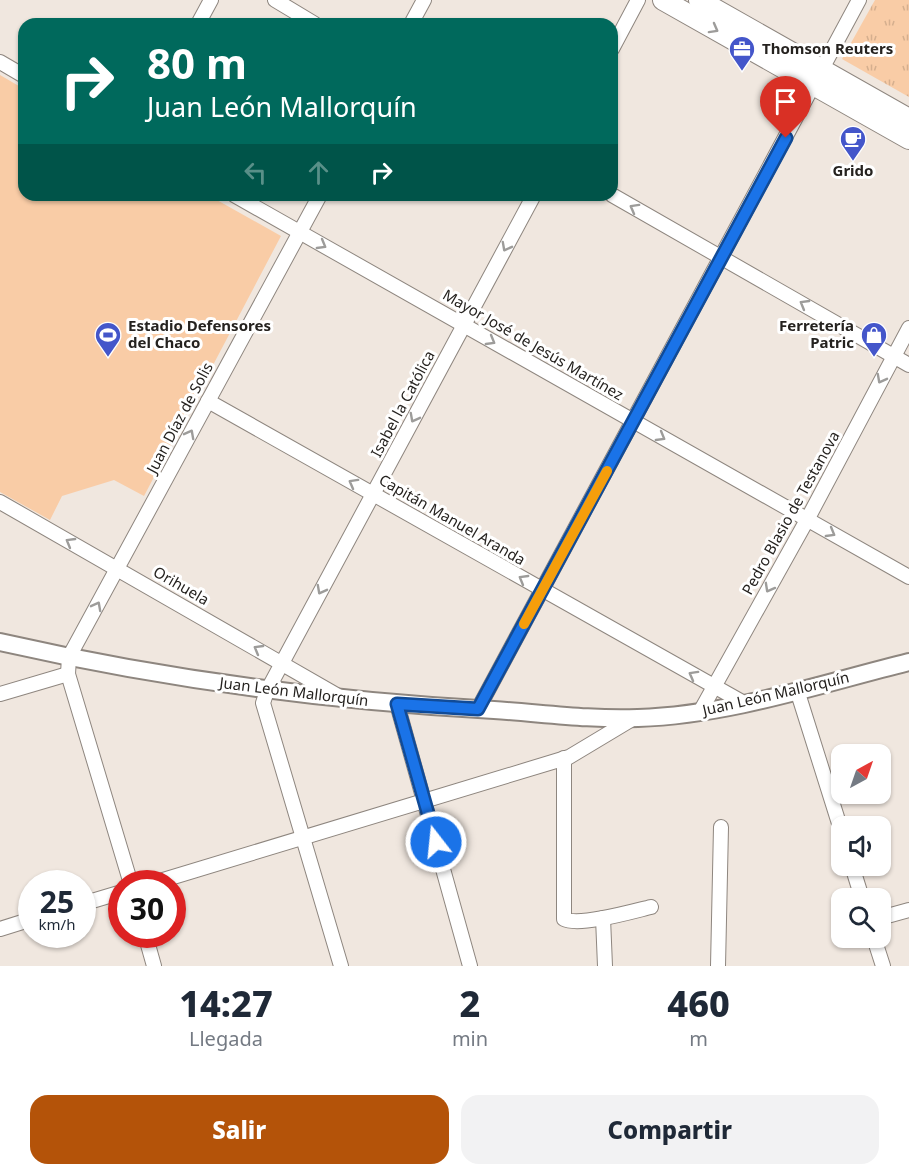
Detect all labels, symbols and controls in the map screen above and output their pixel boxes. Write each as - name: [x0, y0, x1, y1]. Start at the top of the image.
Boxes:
- one-way arrow: [707, 22, 718, 33]
- text: 80 m: [147, 34, 247, 91]
- office icon: Thomson Reuters: [727, 34, 757, 72]
- place label: Thomson Reuters: [762, 38, 893, 58]
- icon: right: [48, 42, 126, 120]
- pin: [760, 76, 811, 138]
- icon: arrive: [769, 85, 802, 118]
- text: Juan León Mallorquín: [147, 88, 417, 125]
- cafe icon: Grido: [838, 124, 868, 162]
- icon: left: [239, 156, 272, 189]
- icon: ahead: [302, 156, 335, 189]
- icon: right: [365, 156, 398, 189]
- place label: Grido: [833, 160, 873, 180]
- one-way arrow: [630, 204, 640, 215]
- one-way arrow: [316, 237, 326, 249]
- one-way arrow: [502, 240, 513, 251]
- street label: Mayor José de Jesús Martínez: [440, 284, 627, 404]
- one-way arrow: [800, 300, 810, 312]
- place label: Estadio Defensores del Chaco: [128, 315, 271, 352]
- place label: Ferretería Patric: [779, 315, 854, 352]
- sports icon: Estadio Defensores del Chaco: [93, 320, 123, 358]
- shop icon: Ferretería Patric: [859, 320, 889, 358]
- one-way arrow: [485, 333, 496, 345]
- street label: Isabel la Católica: [366, 347, 439, 460]
- street label: Juan Díaz de Solis: [140, 359, 217, 478]
- one-way arrow: [877, 373, 889, 384]
- one-way arrow: [410, 412, 421, 423]
- street label: Pedro Blasio de Testanova: [737, 427, 844, 598]
- one-way arrow: [183, 430, 194, 441]
- one-way arrow: [655, 430, 665, 441]
- street label: Capitán Manuel Aranda: [376, 469, 529, 569]
- one-way arrow: [349, 479, 359, 490]
- one-way arrow: [825, 526, 835, 537]
- one-way arrow: [66, 538, 76, 549]
- street label: Orihuela: [150, 561, 213, 609]
- one-way arrow: [518, 575, 529, 586]
- one-way arrow: [765, 582, 776, 592]
- one-way arrow: [317, 584, 328, 594]
- one-way arrow: [90, 602, 101, 612]
- one-way arrow: [253, 645, 264, 656]
- street label: Juan León Mallorquín: [699, 666, 851, 720]
- one-way arrow: [688, 671, 699, 682]
- street label: Juan León Mallorquín: [217, 672, 370, 710]
- north arrow: [831, 744, 891, 804]
- map controls: [831, 744, 891, 948]
- position arrow: [404, 810, 468, 874]
- button: sound: [831, 816, 891, 876]
- speed limit sign: 30: [108, 870, 186, 948]
- text: 25: [40, 881, 74, 922]
- button: search: [831, 888, 891, 948]
- text: km/h: [39, 914, 75, 934]
- text: 14:27: [179, 979, 273, 1028]
- text: 2: [460, 979, 480, 1028]
- text: 460: [667, 979, 730, 1028]
- text: Llegada: [189, 1025, 263, 1052]
- text: min: [452, 1025, 488, 1052]
- text: m: [689, 1025, 708, 1052]
- button: Salir: [30, 1095, 449, 1164]
- button: Compartir: [461, 1095, 879, 1164]

